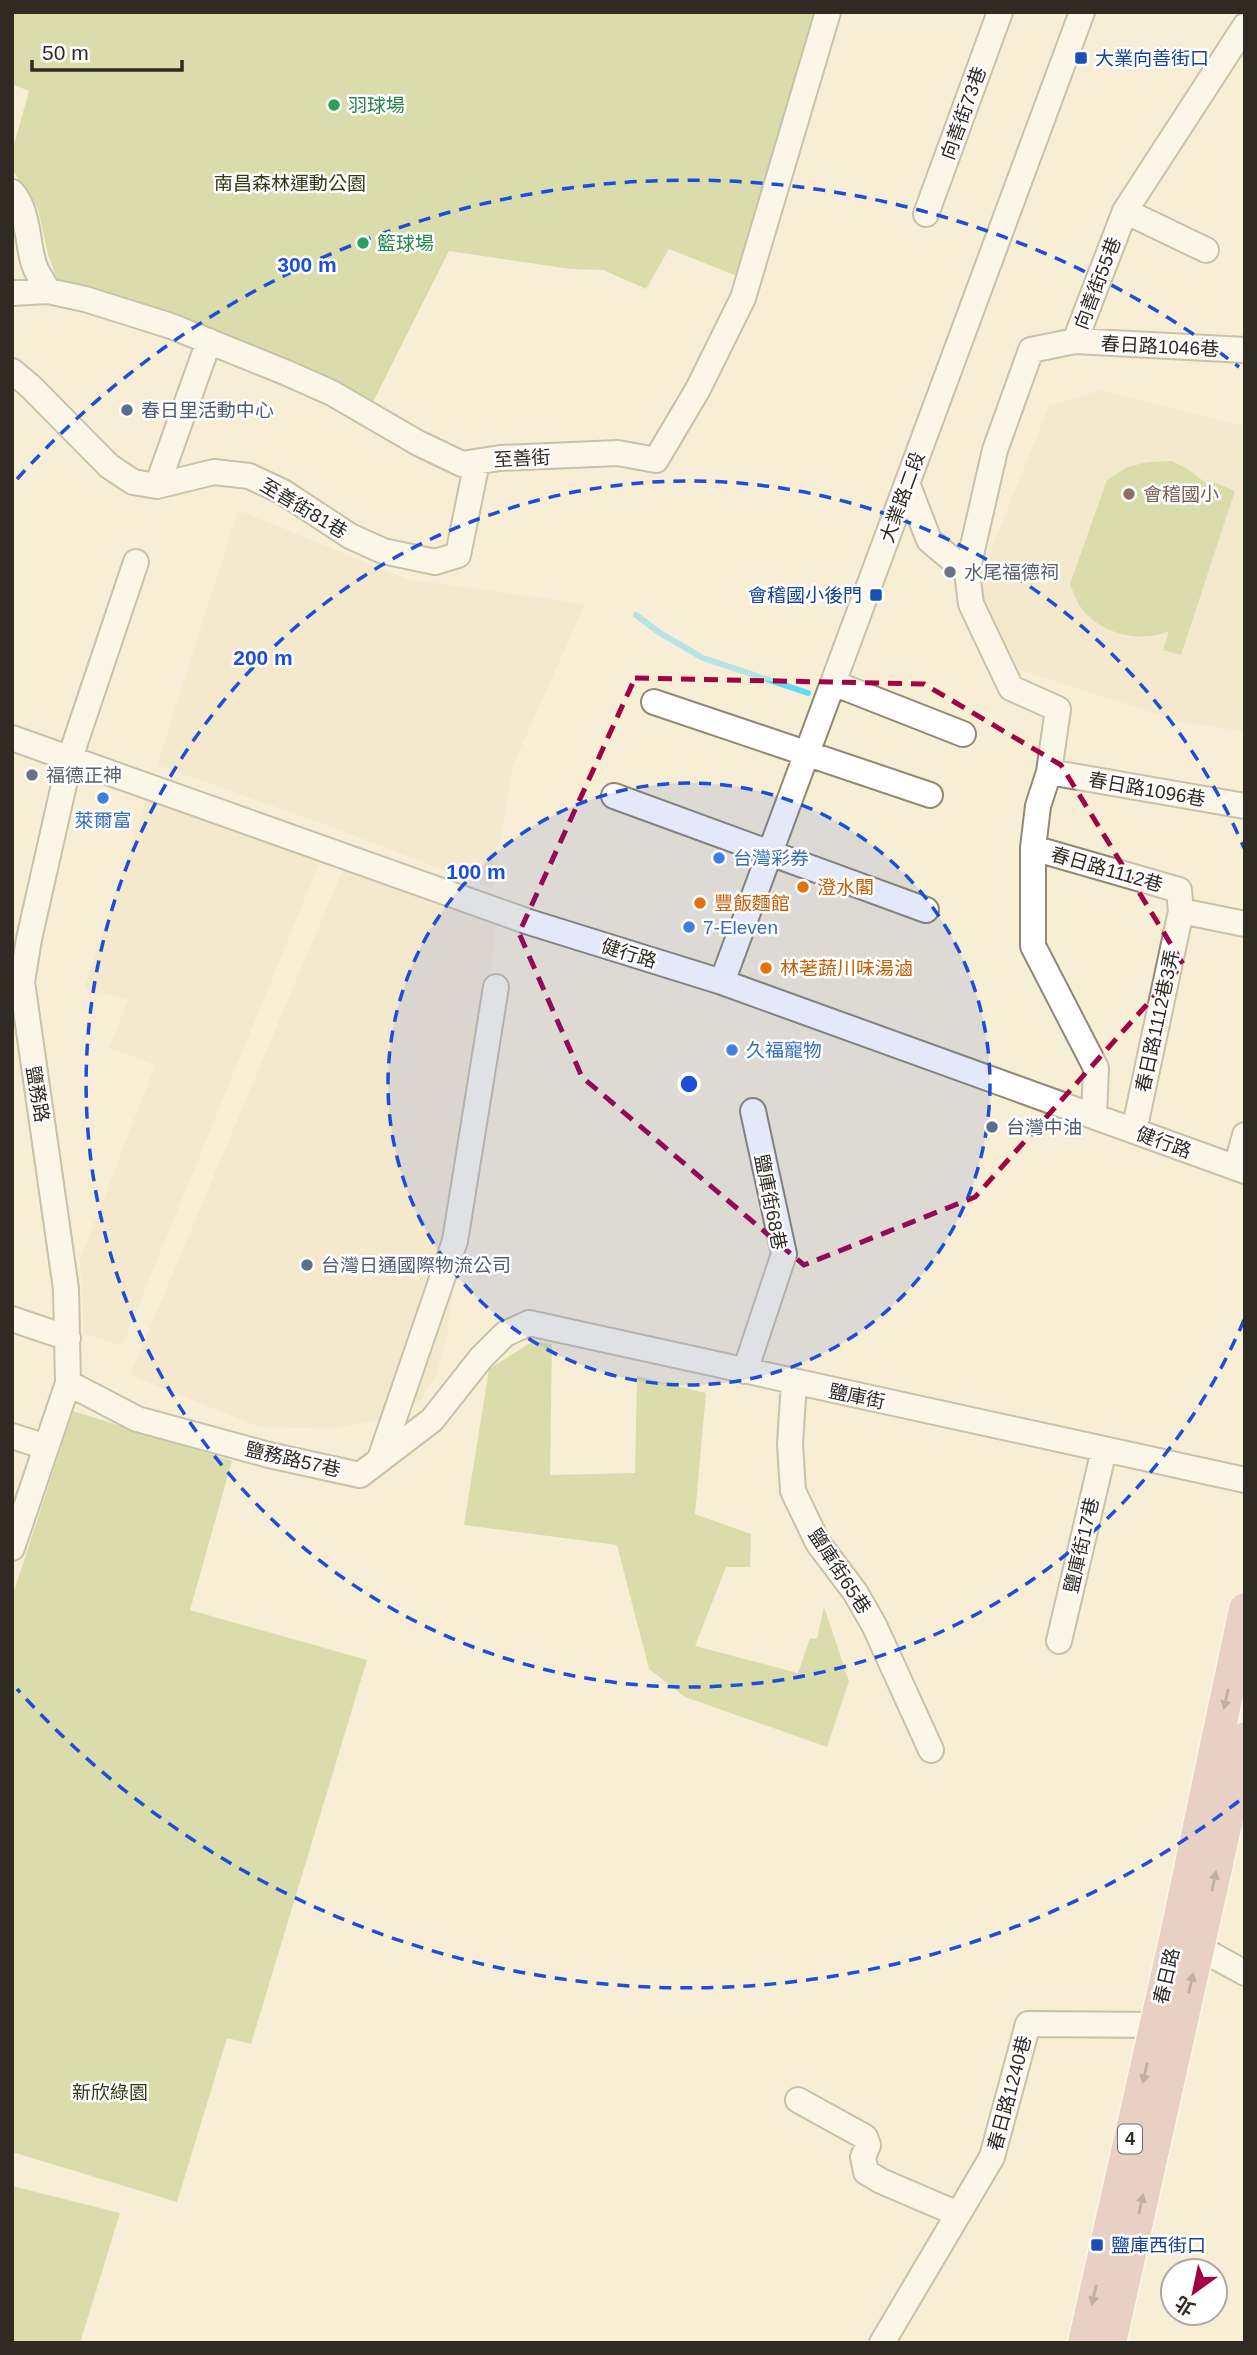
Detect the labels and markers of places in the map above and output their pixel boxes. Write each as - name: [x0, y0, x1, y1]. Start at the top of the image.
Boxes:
- place label: 大業向善街口: [1095, 48, 1209, 69]
- marker: 大業向善街口: [1073, 50, 1089, 66]
- place label: 羽球場: [348, 95, 405, 116]
- marker: 羽球場: [326, 97, 342, 113]
- place label: 籃球場: [377, 233, 434, 254]
- marker: 籃球場: [355, 235, 371, 251]
- place label: 春日里活動中心: [141, 400, 274, 421]
- marker: 春日里活動中心: [119, 402, 135, 418]
- place label: 會稽國小: [1143, 484, 1219, 505]
- marker: 會稽國小: [1121, 486, 1137, 502]
- place label: 水尾福德祠: [964, 562, 1059, 583]
- marker: 水尾福德祠: [942, 564, 958, 580]
- place label: 會稽國小後門: [748, 585, 862, 606]
- marker: 會稽國小後門: [868, 587, 884, 603]
- place label: 福德正神: [46, 765, 122, 786]
- marker: 福德正神: [24, 767, 40, 783]
- marker: 萊爾富: [95, 790, 111, 806]
- place label: 萊爾富: [74, 810, 132, 831]
- place label: 台灣彩券: [733, 848, 809, 869]
- marker: 台灣彩券: [711, 850, 727, 866]
- place label: 澄水閣: [817, 877, 874, 898]
- marker: 澄水閣: [795, 879, 811, 895]
- place label: 豐飯麵館: [714, 893, 790, 914]
- marker: 豐飯麵館: [692, 895, 708, 911]
- place label: 7-Eleven: [703, 917, 778, 938]
- marker: 7-Eleven: [681, 919, 697, 935]
- place label: 林荖蔬川味湯滷: [780, 958, 913, 979]
- marker: 林荖蔬川味湯滷: [758, 960, 774, 976]
- place label: 久福寵物: [746, 1040, 822, 1061]
- marker: 久福寵物: [724, 1042, 740, 1058]
- centre of rings: [677, 1072, 701, 1096]
- place label: 台灣中油: [1006, 1117, 1082, 1138]
- marker: 台灣中油: [984, 1119, 1000, 1135]
- place label: 台灣日通國際物流公司: [321, 1255, 511, 1276]
- marker: 台灣日通國際物流公司: [299, 1257, 315, 1273]
- place label: 鹽庫西街口: [1111, 2235, 1206, 2256]
- marker: 鹽庫西街口: [1089, 2237, 1105, 2253]

